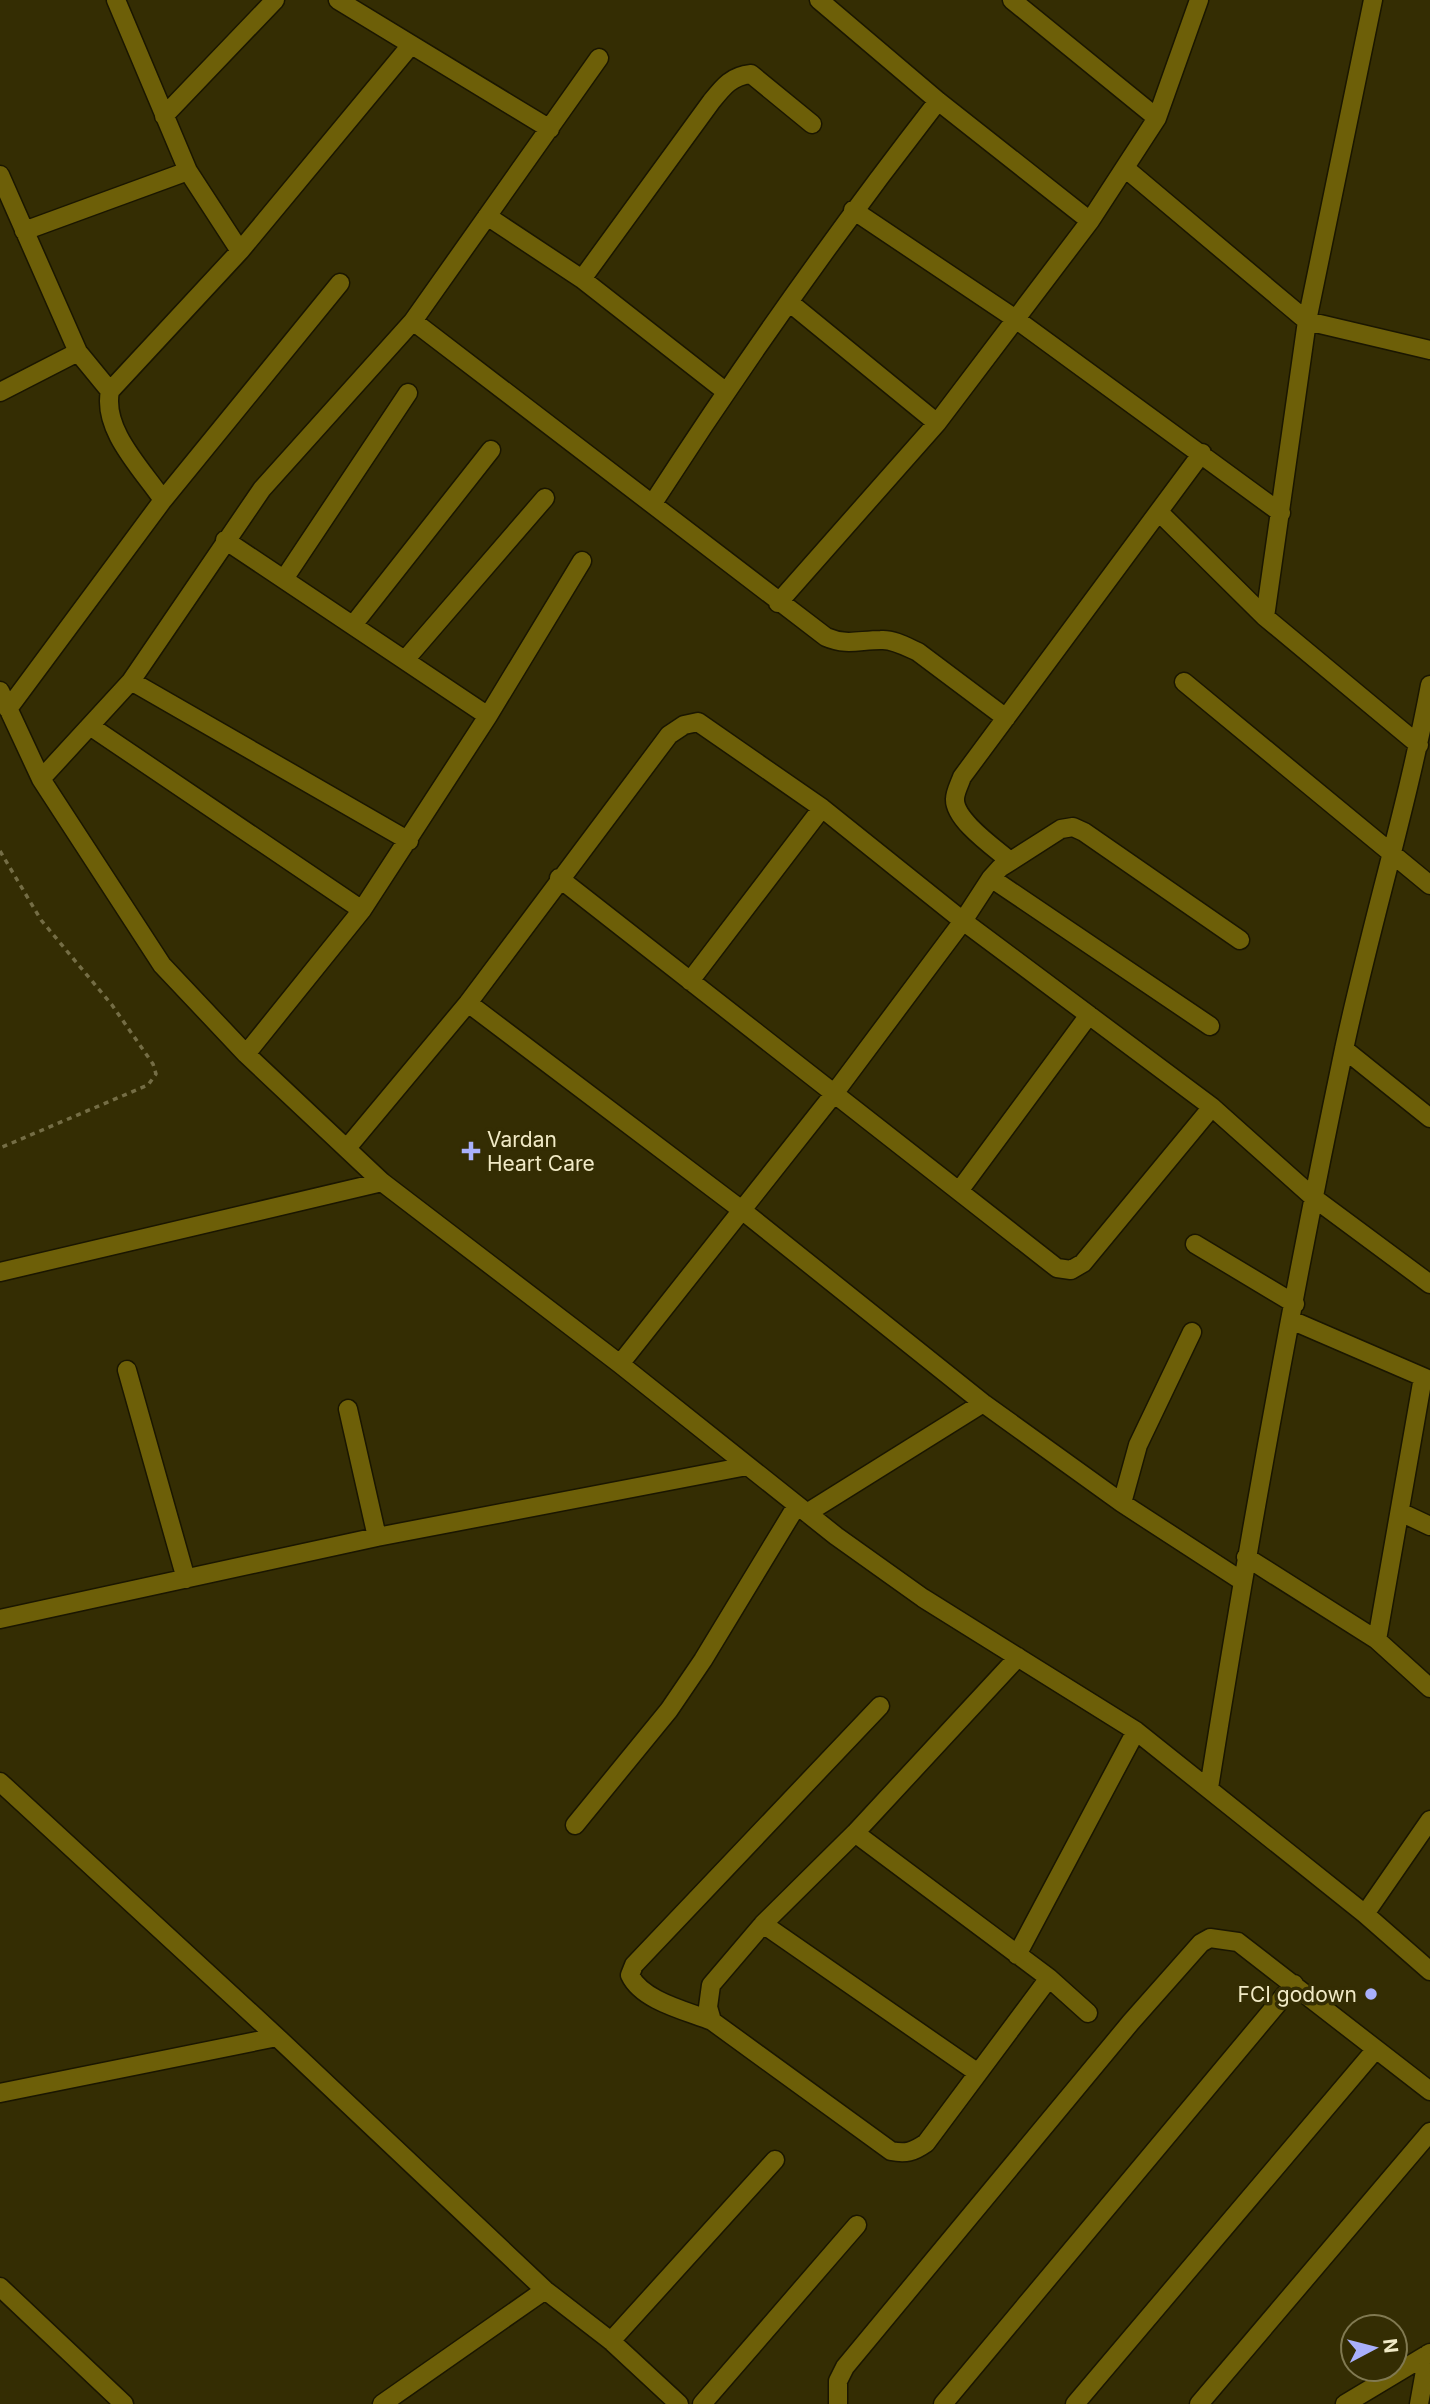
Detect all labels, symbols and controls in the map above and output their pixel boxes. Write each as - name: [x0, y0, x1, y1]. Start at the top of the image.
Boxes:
- place label: Vardan Heart Care: [487, 1127, 595, 1176]
- marker: Vardan Heart Care: [461, 1141, 481, 1161]
- place label: FCI godown: [1238, 1982, 1357, 2007]
- marker: FCI godown: [1363, 1986, 1379, 2002]
- north arrow: [1339, 2313, 1409, 2383]
- text: N: [1378, 2337, 1403, 2355]

